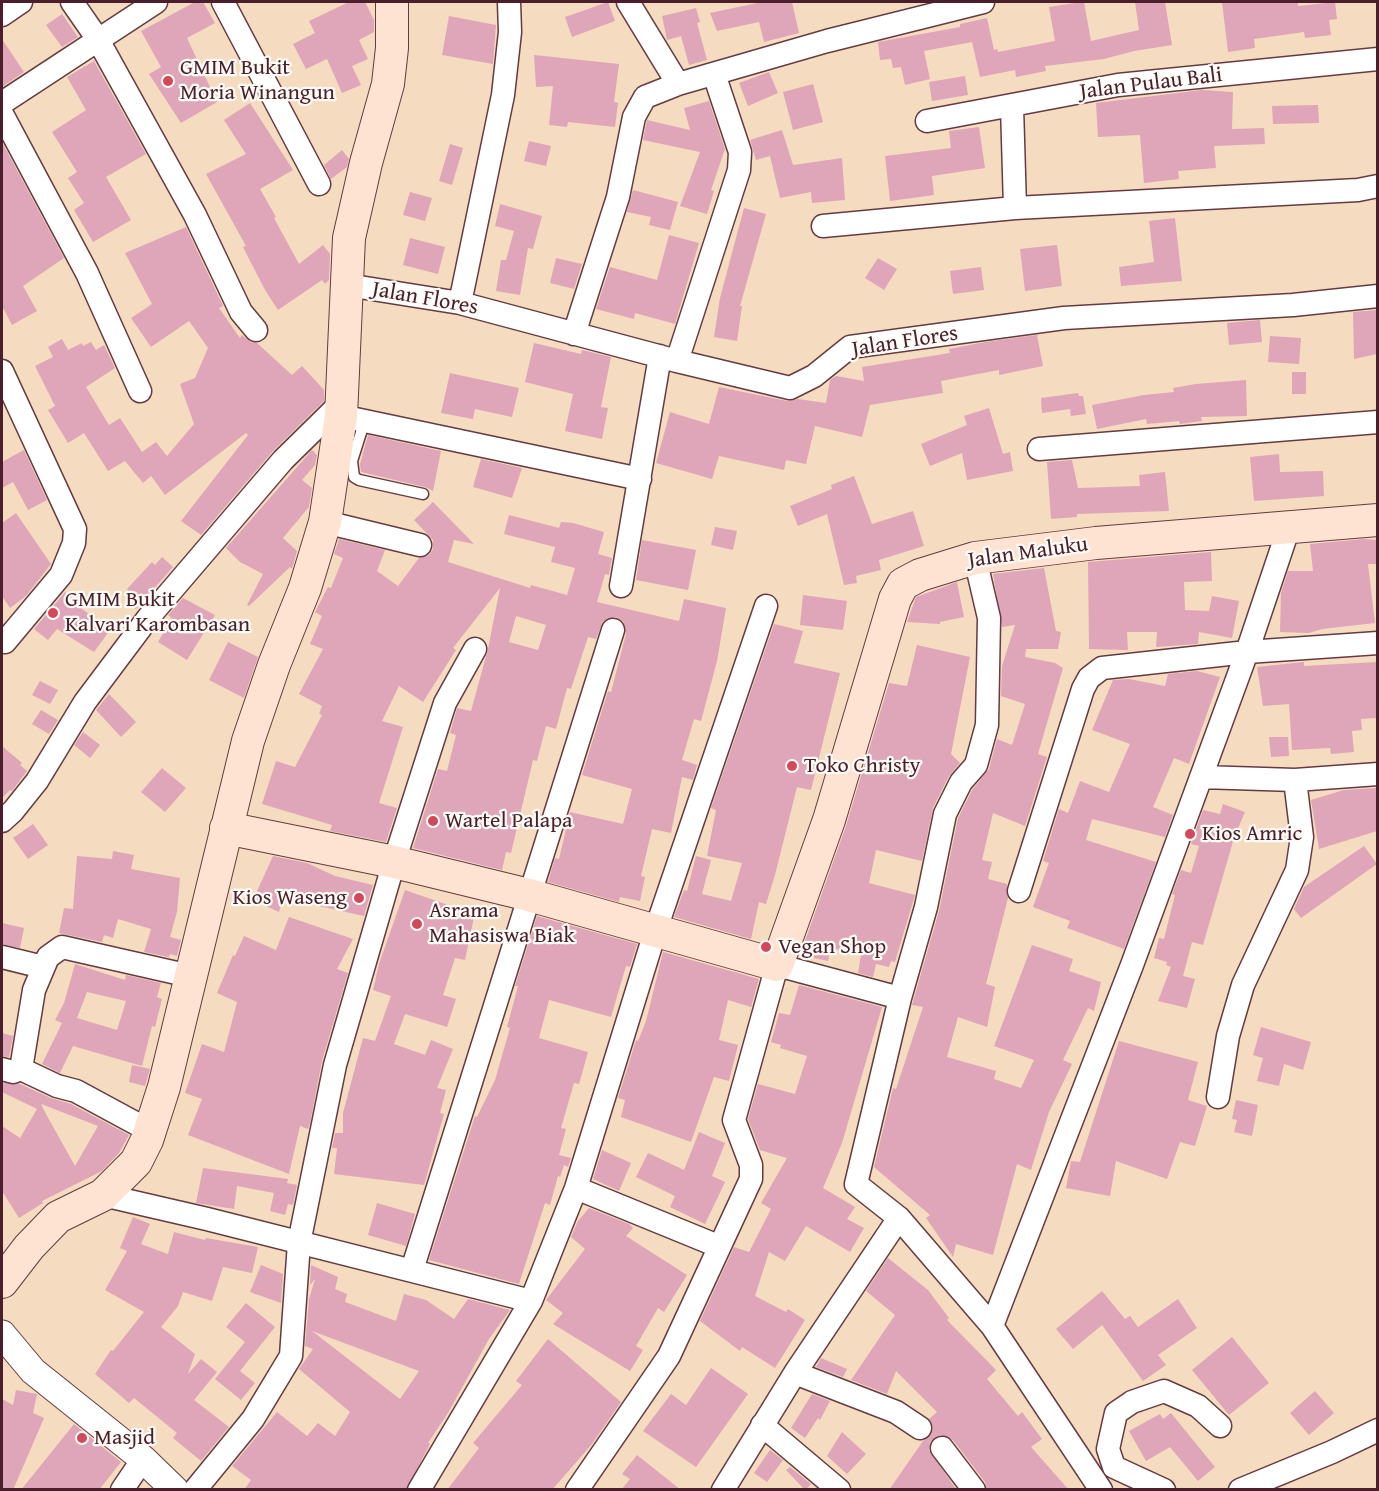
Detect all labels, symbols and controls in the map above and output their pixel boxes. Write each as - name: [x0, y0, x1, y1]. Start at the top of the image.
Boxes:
- place label: GMIM Bukit Moria Winangun: [180, 55, 335, 106]
- street label: Jalan Pulau Bali: [1078, 62, 1224, 106]
- marker: GMIM Bukit Moria Winangun: [161, 74, 175, 88]
- street label: Jalan Flores: [370, 277, 480, 321]
- street label: Jalan Flores: [850, 321, 960, 363]
- street label: Jalan Maluku: [966, 532, 1090, 574]
- place label: GMIM Bukit Kalvari Karombasan: [65, 587, 250, 638]
- marker: GMIM Bukit Kalvari Karombasan: [46, 606, 60, 620]
- place label: Toko Christy: [804, 753, 921, 779]
- marker: Toko Christy: [785, 759, 799, 773]
- place label: Wartel Palapa: [445, 808, 572, 834]
- marker: Wartel Palapa: [426, 814, 440, 828]
- place label: Kios Amric: [1202, 821, 1302, 847]
- marker: Kios Amric: [1183, 827, 1197, 841]
- place label: Kios Waseng: [232, 885, 347, 911]
- marker: Kios Waseng: [352, 891, 366, 905]
- place label: Asrama Mahasiswa Biak: [429, 898, 575, 950]
- marker: Asrama Mahasiswa Biak: [410, 917, 424, 931]
- place label: Vegan Shop: [778, 934, 886, 960]
- marker: Vegan Shop: [759, 940, 773, 954]
- place label: Masjid: [94, 1425, 155, 1451]
- marker: Masjid: [75, 1431, 89, 1445]

